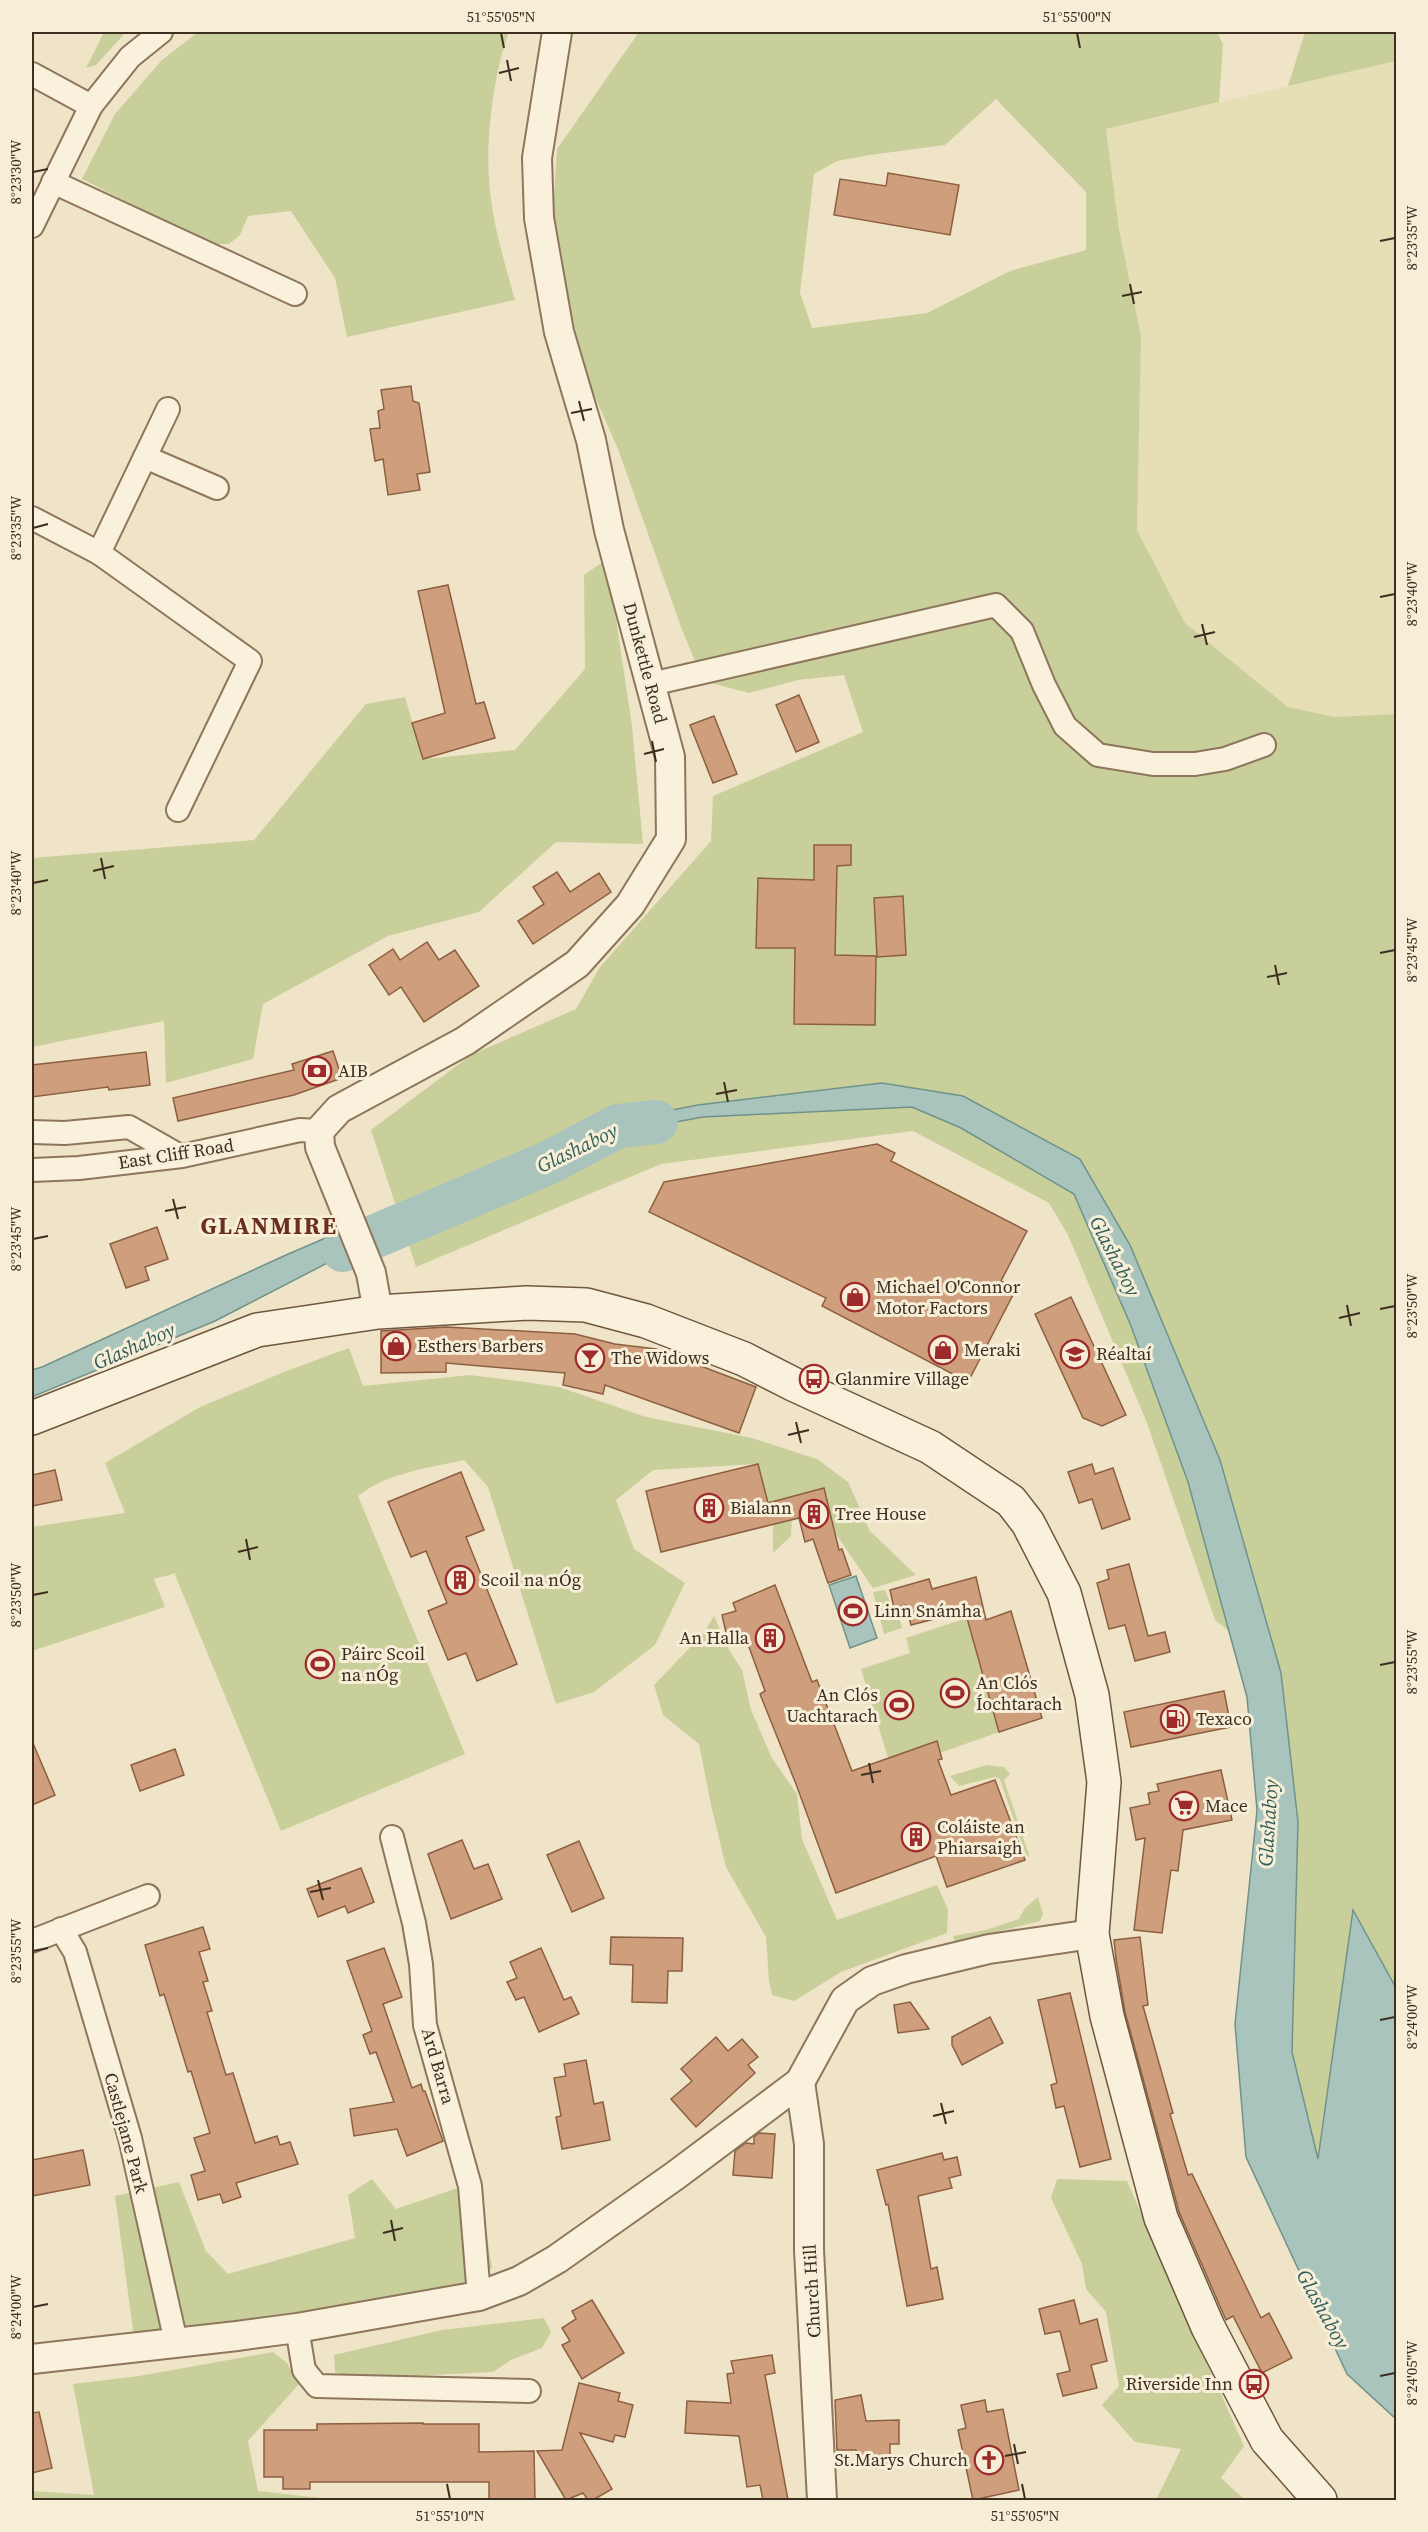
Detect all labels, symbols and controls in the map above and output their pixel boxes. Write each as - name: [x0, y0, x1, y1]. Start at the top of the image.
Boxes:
- text: 51°55'05"N: [466, 6, 536, 27]
- text: 51°55'00"N: [1042, 6, 1112, 27]
- text: 8°23'30"W: [5, 139, 26, 204]
- text: 8°23'35"W: [1401, 205, 1422, 270]
- text: 8°23'35"W: [5, 495, 26, 560]
- text: 8°23'40"W: [1401, 561, 1422, 626]
- street label: Dunkettle Road: [617, 600, 674, 726]
- text: 8°23'40"W: [5, 850, 26, 915]
- text: 8°23'45"W: [1401, 917, 1422, 982]
- bank icon: AIB: [301, 1055, 333, 1087]
- place label: AIB: [338, 1058, 368, 1083]
- water label: Glashaboy: [532, 1116, 622, 1180]
- street label: East Cliff Road: [116, 1132, 236, 1175]
- text: 8°23'45"W: [5, 1206, 26, 1271]
- district label: GLANMIRE: [201, 1209, 337, 1242]
- water label: Glashaboy: [1083, 1211, 1147, 1301]
- text: 8°23'50"W: [1401, 1273, 1422, 1338]
- place label: Michael O'Connor Motor Factors: [876, 1274, 1021, 1320]
- shop icon: Michael O'Connor Motor Factors: [839, 1281, 871, 1313]
- water label: Glashaboy: [89, 1315, 180, 1376]
- shop icon: Esthers Barbers: [380, 1330, 412, 1362]
- place label: Esthers Barbers: [417, 1333, 544, 1358]
- shop icon: Meraki: [927, 1334, 959, 1366]
- place label: Meraki: [964, 1337, 1021, 1362]
- school or university icon: Réaltaí: [1059, 1338, 1091, 1370]
- place label: Réaltaí: [1096, 1341, 1151, 1366]
- bar icon: The Widows: [574, 1342, 606, 1374]
- place label: The Widows: [611, 1345, 709, 1370]
- bus stop icon: Glanmire Village: [798, 1363, 830, 1395]
- place label: Glanmire Village: [835, 1366, 969, 1391]
- building icon: Bialann: [693, 1492, 725, 1524]
- place label: Bialann: [730, 1495, 792, 1520]
- building icon: Tree House: [798, 1498, 830, 1530]
- place label: Tree House: [835, 1501, 926, 1526]
- text: 8°23'50"W: [5, 1562, 26, 1627]
- building icon: Scoil na nÓg: [444, 1564, 476, 1596]
- place label: Scoil na nÓg: [481, 1567, 581, 1592]
- sports icon: Linn Snámha: [837, 1595, 869, 1627]
- place label: Linn Snámha: [874, 1598, 982, 1623]
- building icon: An Halla: [754, 1622, 786, 1654]
- place label: An Halla: [679, 1625, 750, 1650]
- text: 8°23'55"W: [1401, 1629, 1422, 1694]
- place label: Páirc Scoil na nÓg: [341, 1641, 425, 1687]
- sports icon: Páirc Scoil na nÓg: [304, 1648, 336, 1680]
- place label: An Clós Íochtarach: [976, 1670, 1063, 1716]
- sports icon: An Clós Íochtarach: [939, 1677, 971, 1709]
- place label: An Clós Uachtarach: [786, 1682, 878, 1728]
- sports icon: An Clós Uachtarach: [883, 1689, 915, 1721]
- fuel station icon: Texaco: [1159, 1703, 1191, 1735]
- place label: Texaco: [1196, 1706, 1252, 1731]
- water label: Glashaboy: [1251, 1778, 1285, 1867]
- supermarket icon: Mace: [1168, 1790, 1200, 1822]
- place label: Mace: [1205, 1793, 1248, 1818]
- place label: Coláiste an Phiarsaigh: [937, 1814, 1025, 1860]
- building icon: Coláiste an Phiarsaigh: [900, 1821, 932, 1853]
- text: 8°23'55"W: [5, 1918, 26, 1983]
- text: 8°24'00"W: [1401, 1984, 1422, 2049]
- street label: Ard Barra: [416, 2025, 462, 2108]
- street label: Castlejane Park: [98, 2070, 155, 2196]
- street label: Church Hill: [797, 2243, 826, 2339]
- water label: Glashaboy: [1290, 2264, 1356, 2354]
- text: 8°24'00"W: [5, 2274, 26, 2339]
- text: 8°24'05"W: [1401, 2340, 1422, 2405]
- bus stop icon: Riverside Inn: [1238, 2368, 1270, 2400]
- place label: Riverside Inn: [1126, 2371, 1233, 2396]
- church icon: St.Marys Church: [973, 2444, 1005, 2476]
- place label: St.Marys Church: [835, 2447, 968, 2472]
- text: 51°55'10"N: [415, 2505, 485, 2526]
- text: 51°55'05"N: [990, 2505, 1060, 2526]

